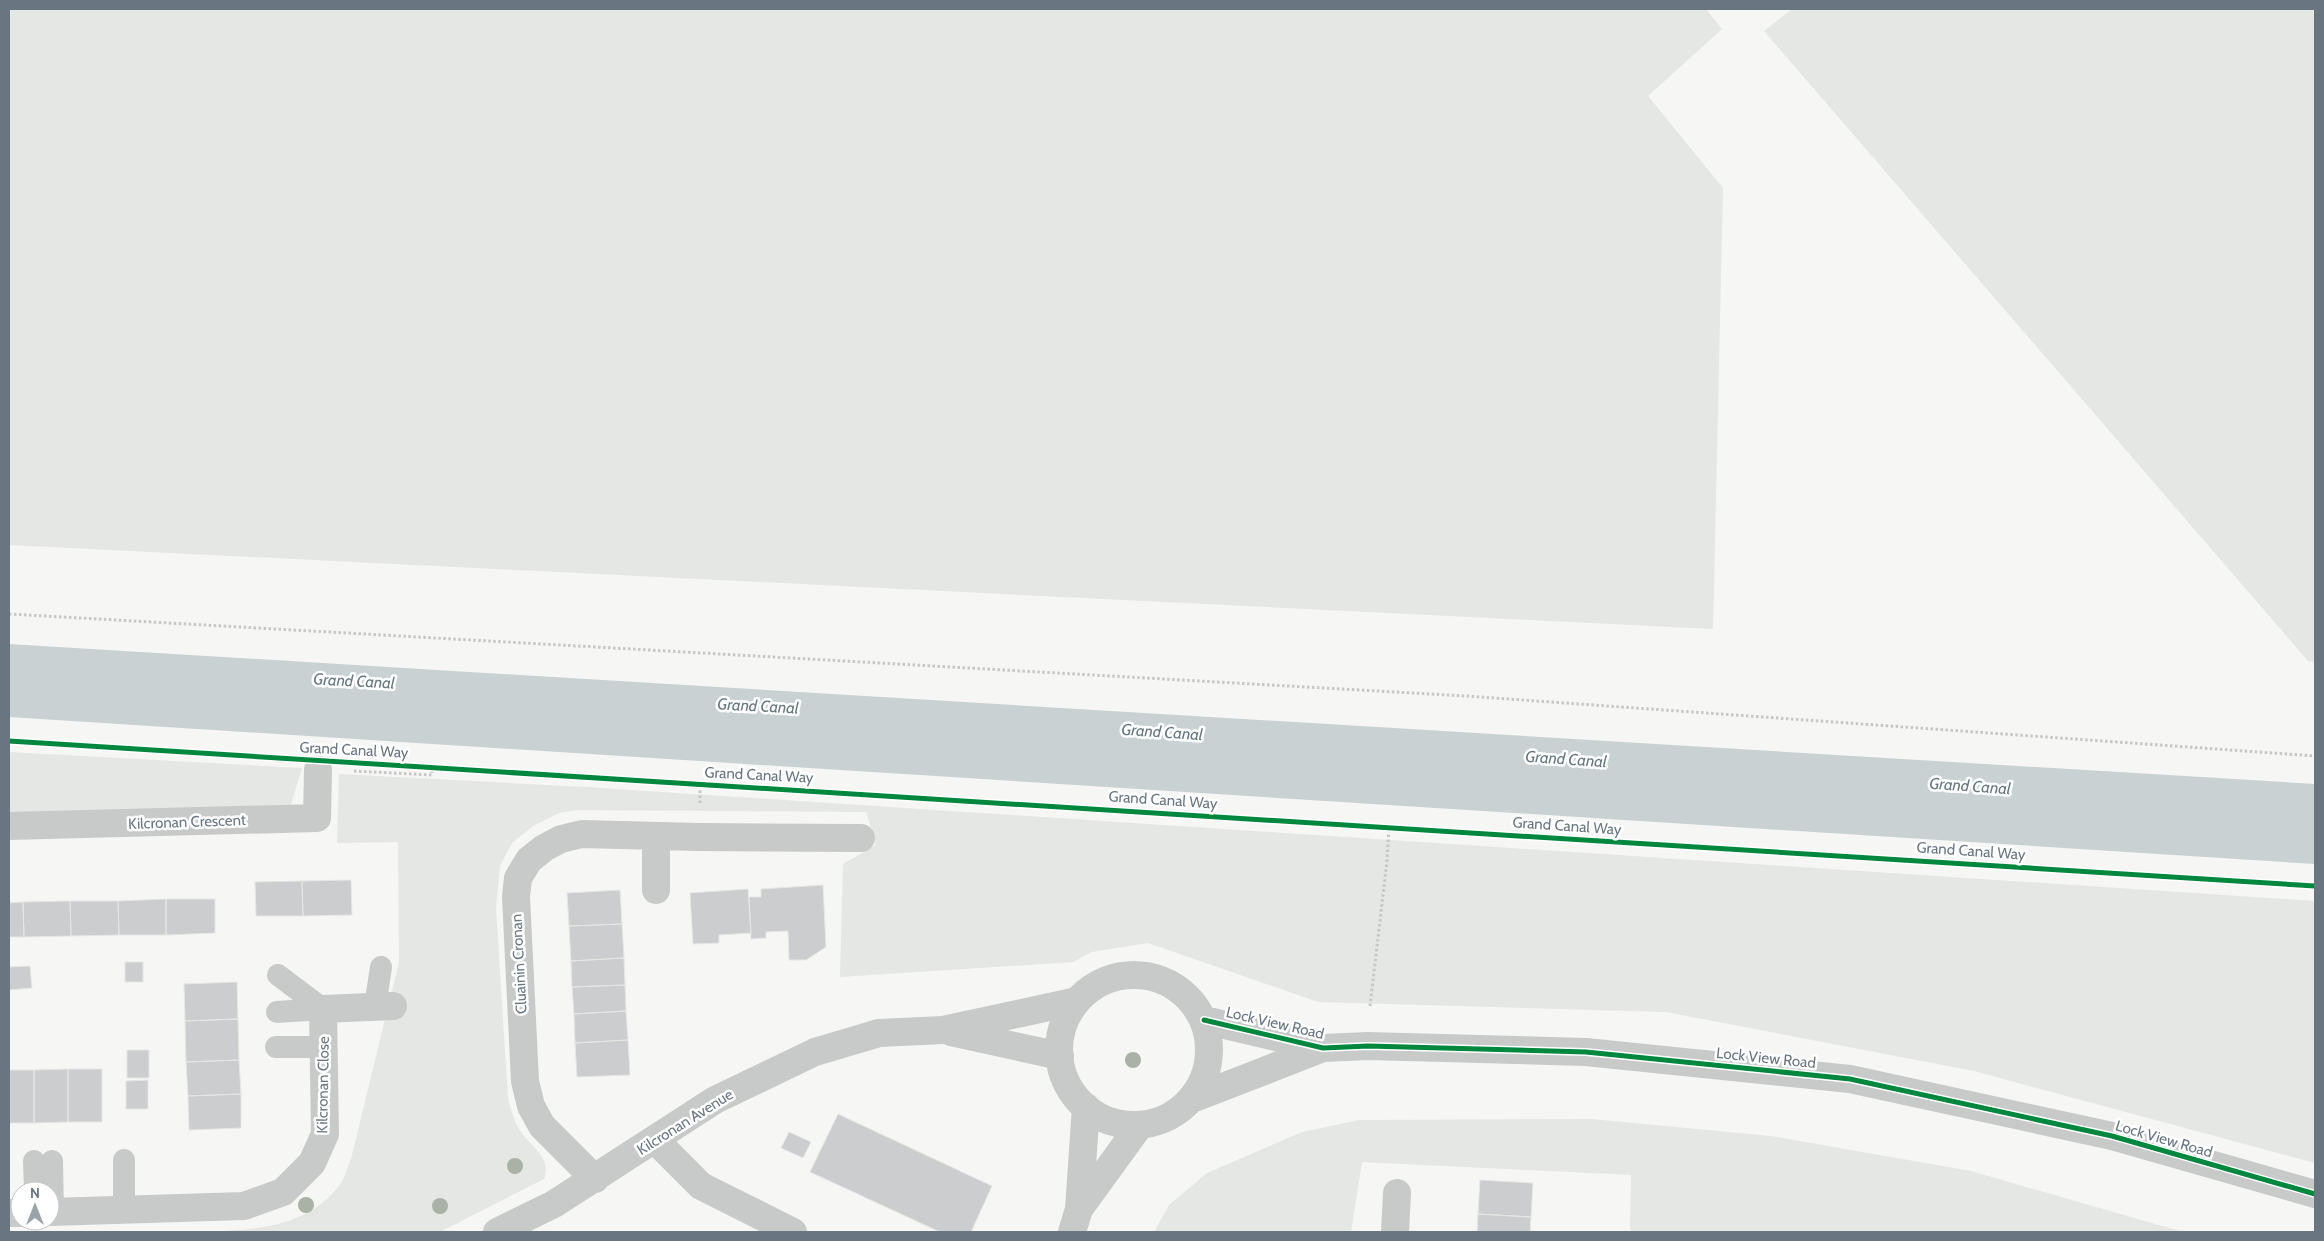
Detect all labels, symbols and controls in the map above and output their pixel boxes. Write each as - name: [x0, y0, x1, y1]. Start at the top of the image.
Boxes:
- water label: Grand Canal: [313, 669, 395, 693]
- water label: Grand Canal: [717, 694, 799, 718]
- water label: Grand Canal: [1121, 720, 1203, 744]
- street label: Grand Canal Way: [299, 738, 409, 762]
- water label: Grand Canal: [1525, 747, 1607, 771]
- street label: Grand Canal Way: [704, 763, 814, 787]
- water label: Grand Canal: [1929, 774, 2011, 798]
- street label: Grand Canal Way: [1108, 787, 1218, 813]
- street label: Kilcronan Crescent: [128, 811, 246, 833]
- street label: Grand Canal Way: [1512, 813, 1622, 839]
- street label: Grand Canal Way: [1916, 838, 2026, 864]
- street label: Cluainin Cronan: [507, 913, 531, 1015]
- street label: Lock View Road: [1224, 1003, 1326, 1043]
- street label: Kilcronan Close: [313, 1036, 333, 1134]
- street label: Lock View Road: [1715, 1044, 1817, 1072]
- street label: Kilcronan Avenue: [634, 1085, 737, 1159]
- street label: Lock View Road: [2113, 1117, 2215, 1161]
- north arrow: [10, 1181, 60, 1231]
- text: N: [30, 1184, 40, 1202]

